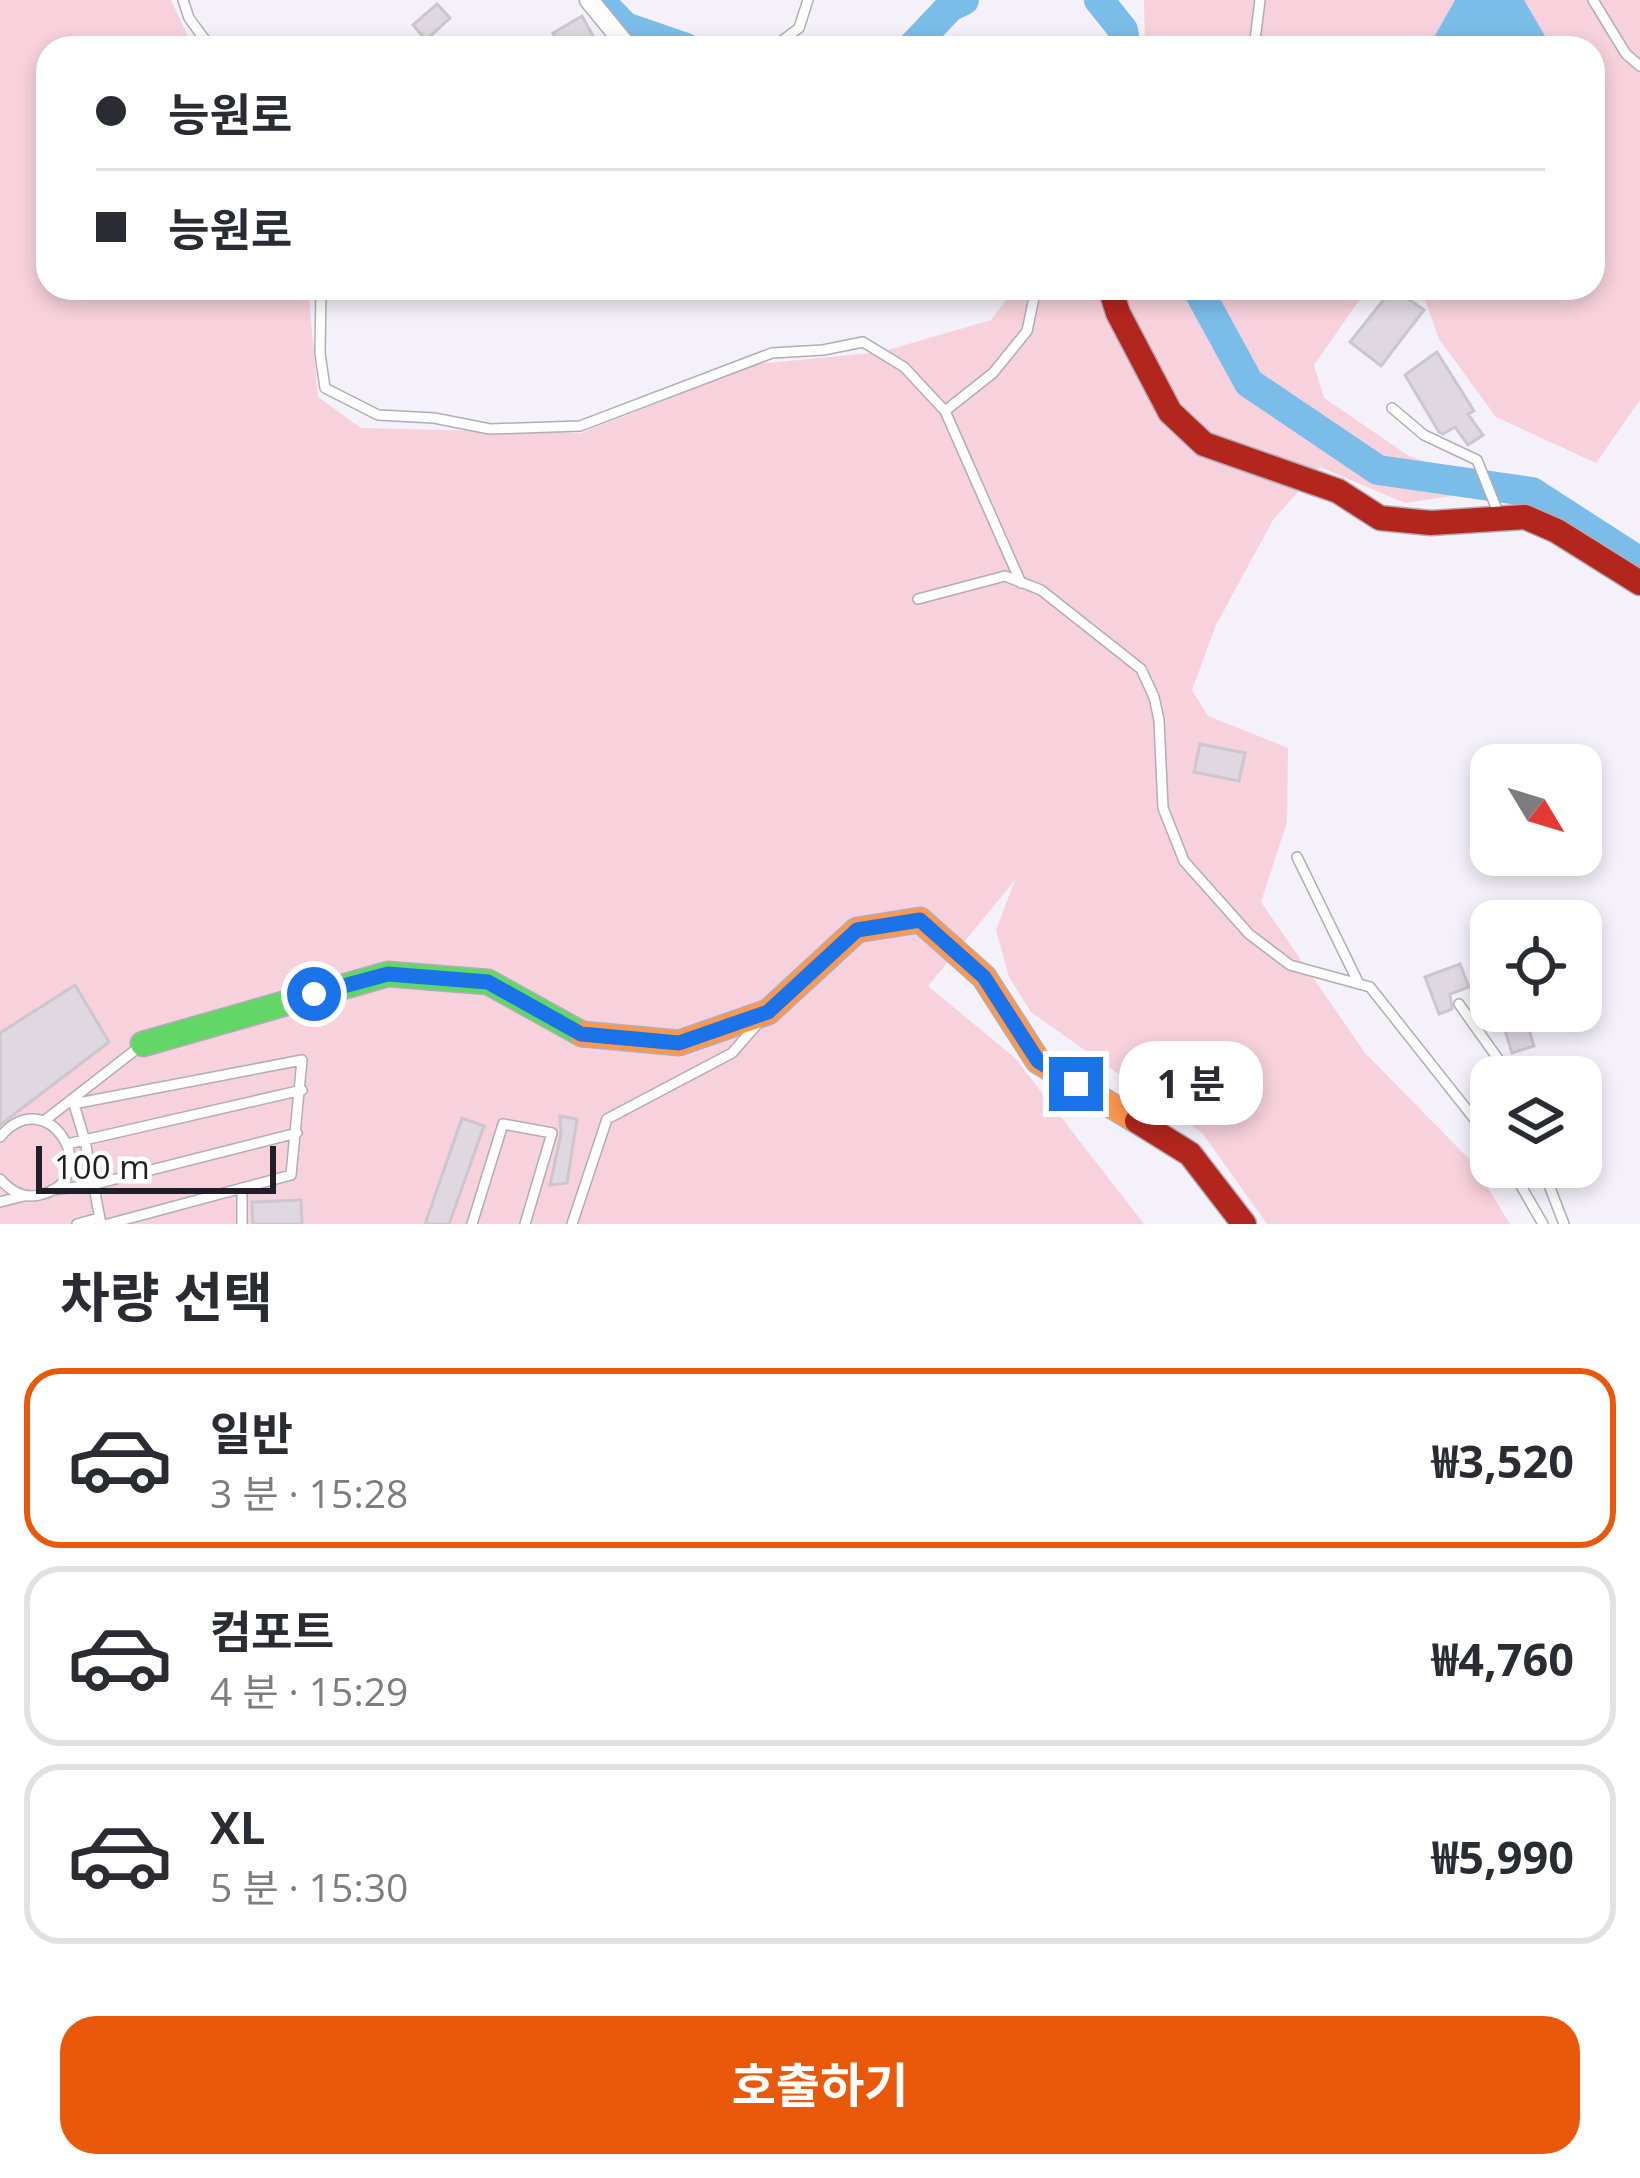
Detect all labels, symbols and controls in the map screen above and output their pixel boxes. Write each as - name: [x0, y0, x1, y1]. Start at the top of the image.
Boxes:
- text: 능원로: [168, 83, 292, 144]
- text: 능원로: [168, 198, 292, 259]
- north arrow: [1470, 744, 1602, 876]
- map controls: [1470, 744, 1602, 1188]
- button: locate: [1470, 900, 1602, 1032]
- route start: [287, 967, 341, 1021]
- callout: 1 분: [1118, 1042, 1262, 1126]
- text: 1 분: [1157, 1056, 1225, 1109]
- button: layers: [1470, 1056, 1602, 1188]
- route end: [1049, 1057, 1103, 1111]
- scale bar: [36, 1140, 276, 1193]
- text: 100 m: [54, 1144, 150, 1189]
- text: 차량 선택: [60, 1259, 273, 1333]
- text: 일반: [210, 1402, 293, 1463]
- icon: car: [66, 1404, 174, 1512]
- text: ₩3,520: [1432, 1430, 1574, 1491]
- text: 3 분 · 15:28: [210, 1466, 408, 1519]
- text: 컴포트: [210, 1600, 334, 1661]
- icon: car: [66, 1602, 174, 1710]
- text: ₩4,760: [1432, 1628, 1574, 1689]
- text: 4 분 · 15:29: [210, 1664, 408, 1717]
- text: XL: [210, 1796, 265, 1857]
- icon: car: [66, 1800, 174, 1908]
- text: ₩5,990: [1432, 1826, 1574, 1887]
- text: 5 분 · 15:30: [210, 1860, 408, 1913]
- button: 호출하기: [60, 2016, 1580, 2154]

